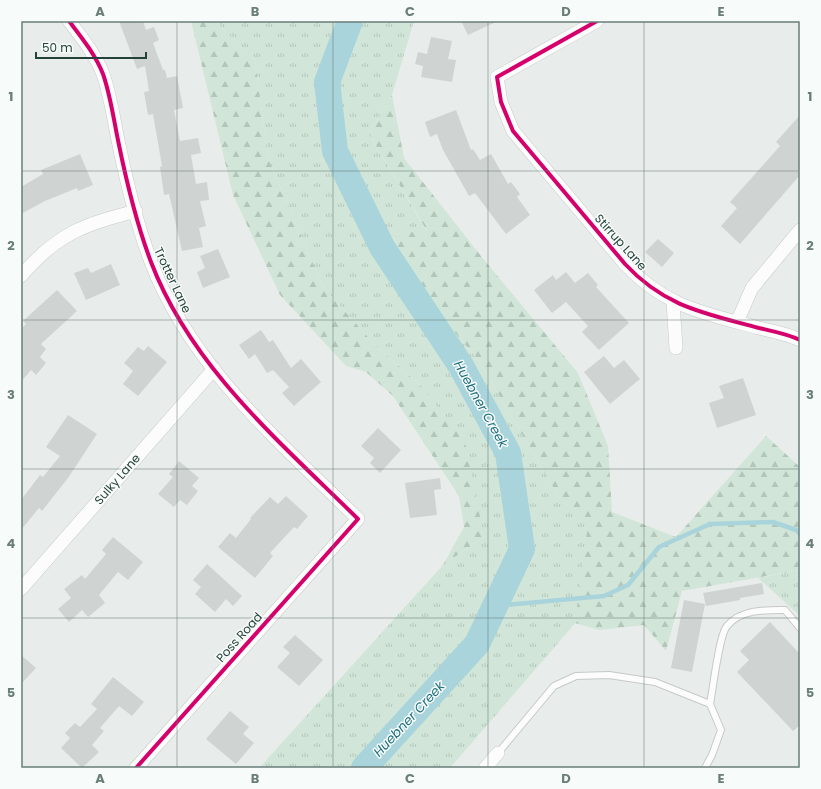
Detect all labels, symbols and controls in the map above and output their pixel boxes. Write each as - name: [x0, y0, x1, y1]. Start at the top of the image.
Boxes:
- text: A: [95, 2, 105, 21]
- text: B: [251, 2, 260, 21]
- text: C: [405, 2, 415, 21]
- text: D: [561, 2, 571, 21]
- text: E: [717, 2, 725, 21]
- scale bar: [36, 34, 146, 60]
- text: 50 m: [42, 39, 73, 56]
- text: 1: [9, 87, 13, 106]
- text: 1: [808, 87, 812, 106]
- street label: Stirrup Lane: [591, 210, 651, 274]
- text: 2: [7, 236, 15, 255]
- text: 2: [806, 236, 814, 255]
- street label: Trotter Lane: [150, 244, 196, 316]
- water label: Huebner Creek: [449, 357, 513, 452]
- text: 3: [7, 385, 15, 404]
- text: 3: [806, 385, 814, 404]
- street label: Sulky Lane: [90, 450, 144, 508]
- text: 4: [7, 534, 16, 553]
- text: 4: [806, 534, 815, 553]
- street label: Poss Road: [212, 608, 266, 666]
- water label: Huebner Creek: [369, 676, 450, 761]
- text: 5: [7, 683, 15, 702]
- text: 5: [806, 683, 814, 702]
- text: A: [95, 769, 105, 788]
- text: B: [251, 769, 260, 788]
- text: C: [405, 769, 415, 788]
- text: D: [561, 769, 571, 788]
- text: E: [717, 769, 725, 788]

